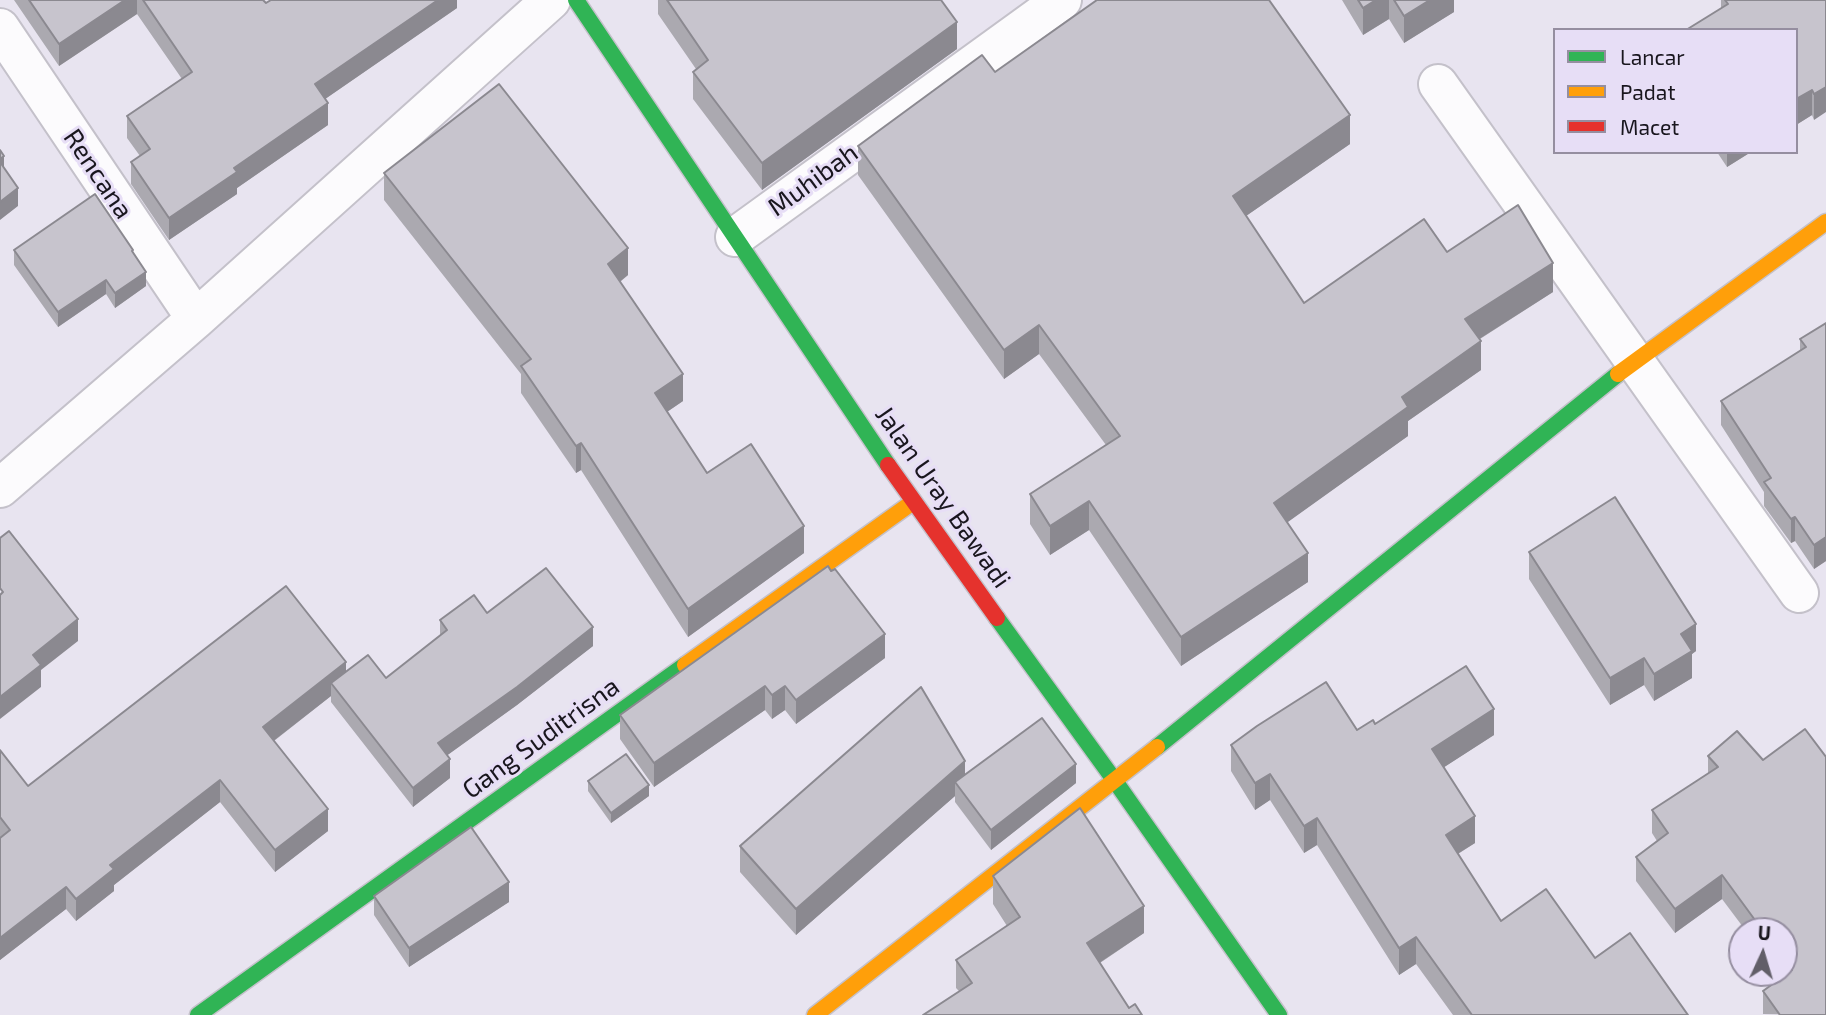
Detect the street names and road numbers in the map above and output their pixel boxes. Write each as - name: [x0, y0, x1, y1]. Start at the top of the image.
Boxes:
- street label: Rencana: [57, 123, 139, 225]
- street label: Muhibah: [762, 137, 864, 223]
- street label: Jalan Uray Bawadi: [869, 400, 1017, 594]
- street label: Gang Suditrisna: [457, 671, 625, 805]

